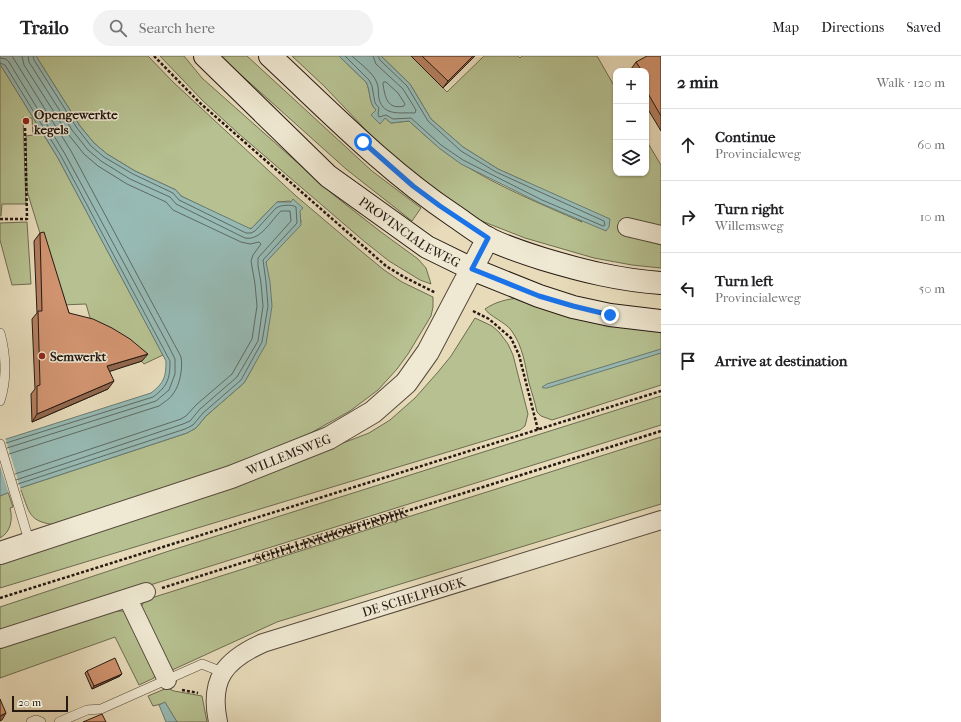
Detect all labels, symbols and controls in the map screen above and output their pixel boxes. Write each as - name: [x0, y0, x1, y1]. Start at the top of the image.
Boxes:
- search box: [93, 10, 373, 46]
- text: Trailo: [20, 17, 69, 39]
- icon: search: [107, 17, 129, 39]
- text: Search here: [139, 19, 215, 37]
- text: Map: [772, 19, 799, 36]
- text: Directions: [821, 19, 884, 36]
- text: Saved: [906, 19, 941, 36]
- map controls: [613, 68, 649, 176]
- button: +: [613, 68, 649, 104]
- text: 2 min: [677, 72, 718, 92]
- text: Walk · 120 m: [877, 75, 945, 90]
- button: −: [613, 104, 649, 140]
- place label: Opengewerkte kegels: [33, 107, 118, 138]
- marker: Opengewerkte kegels: [21, 116, 31, 126]
- text: Continue: [715, 128, 775, 146]
- route start: [354, 133, 372, 151]
- icon: ahead: [677, 134, 699, 156]
- text: 60 m: [917, 137, 945, 152]
- button: layers: [613, 140, 649, 176]
- text: Provincialeweg: [715, 146, 801, 161]
- street label: PROVINCIALEWEG: [356, 193, 463, 270]
- text: Turn right: [715, 200, 784, 218]
- icon: right: [677, 206, 699, 228]
- text: 10 m: [920, 209, 945, 224]
- text: Willemsweg: [715, 218, 783, 233]
- text: Turn left: [715, 272, 773, 290]
- icon: left: [677, 278, 699, 300]
- text: 50 m: [919, 281, 945, 296]
- text: Provincialeweg: [715, 290, 801, 305]
- route end: [601, 306, 619, 324]
- place label: Semwerkt: [50, 349, 107, 364]
- icon: arrive: [677, 350, 699, 372]
- marker: Semwerkt: [37, 351, 47, 361]
- text: Arrive at destination: [715, 352, 847, 370]
- street label: WILLEMSWEG: [243, 431, 333, 478]
- street label: SCHELLINKHOUTERDIJK: [253, 504, 410, 566]
- street label: DE SCHELPHOEK: [360, 573, 468, 619]
- scale bar: [12, 694, 68, 713]
- text: 20 m: [18, 696, 41, 709]

